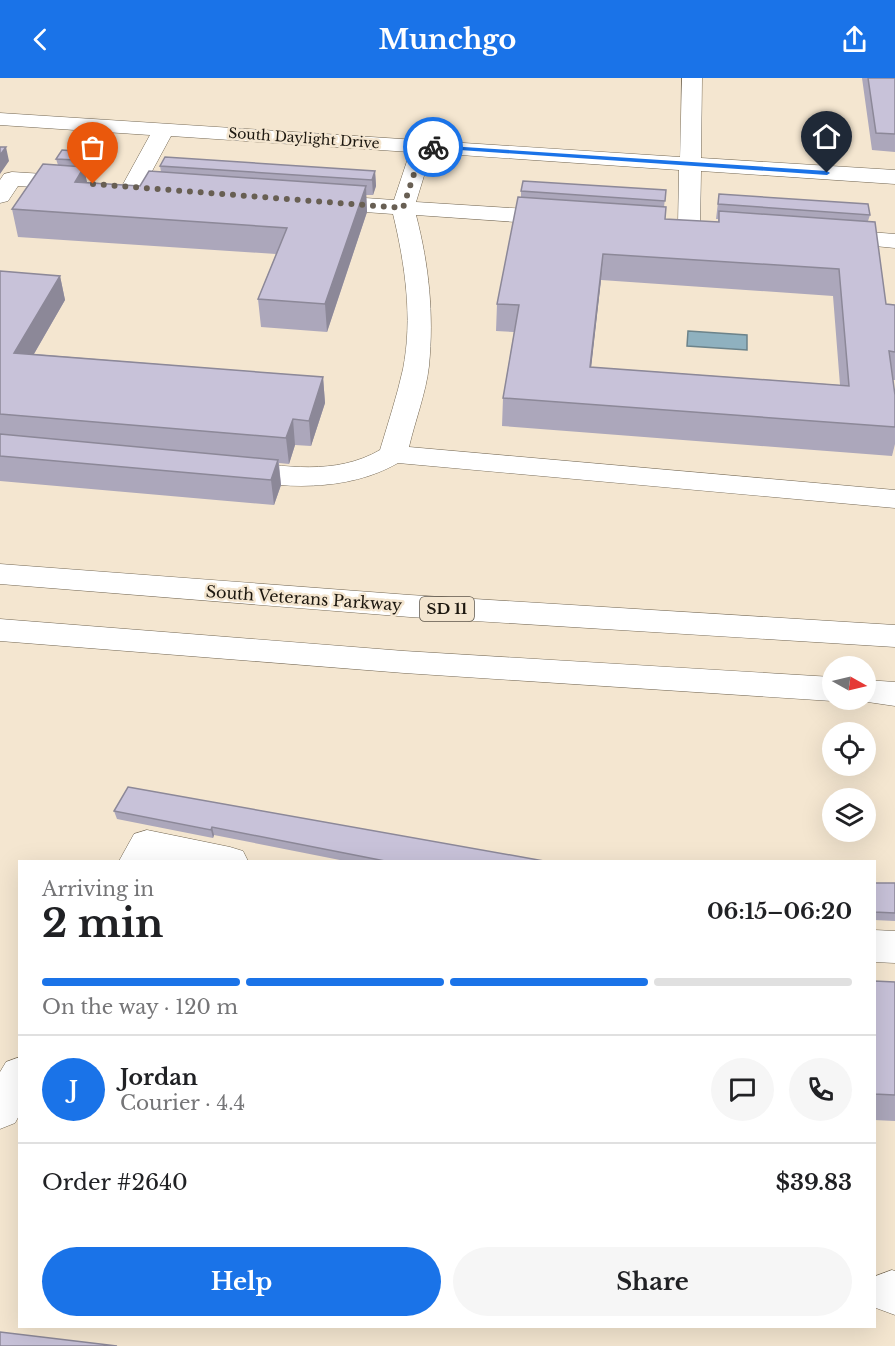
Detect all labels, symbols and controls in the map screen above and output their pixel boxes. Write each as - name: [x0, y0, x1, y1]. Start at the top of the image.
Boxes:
- icon: back: [24, 23, 57, 56]
- text: Munchgo: [379, 23, 516, 56]
- icon: share: [838, 23, 871, 56]
- pin: [801, 111, 852, 173]
- courier: [403, 117, 463, 177]
- icon: home: [810, 120, 843, 153]
- pin: [67, 122, 118, 184]
- street label: South Daylight Drive: [228, 124, 380, 152]
- icon: bag: [76, 131, 109, 164]
- icon: bike: [417, 131, 450, 164]
- street label: South Veterans Parkway: [205, 581, 404, 615]
- road number: SD 11: [420, 597, 474, 621]
- north arrow: [822, 656, 876, 710]
- map controls: [822, 656, 876, 842]
- button: locate: [822, 722, 876, 776]
- button: layers: [822, 788, 876, 842]
- text: Arriving in: [42, 877, 154, 901]
- text: 06:15–06:20: [707, 898, 852, 925]
- text: 2 min: [42, 899, 163, 948]
- text: On the way · 120 m: [42, 995, 238, 1019]
- button: chat: [711, 1058, 774, 1121]
- button: phone: [789, 1058, 852, 1121]
- text: Jordan: [120, 1064, 198, 1091]
- text: J: [69, 1076, 78, 1103]
- text: Courier · 4.4: [120, 1091, 245, 1115]
- text: Order #2640: [42, 1169, 188, 1196]
- text: $39.83: [776, 1169, 852, 1196]
- button: Help: [42, 1247, 441, 1316]
- button: Share: [453, 1247, 852, 1316]

